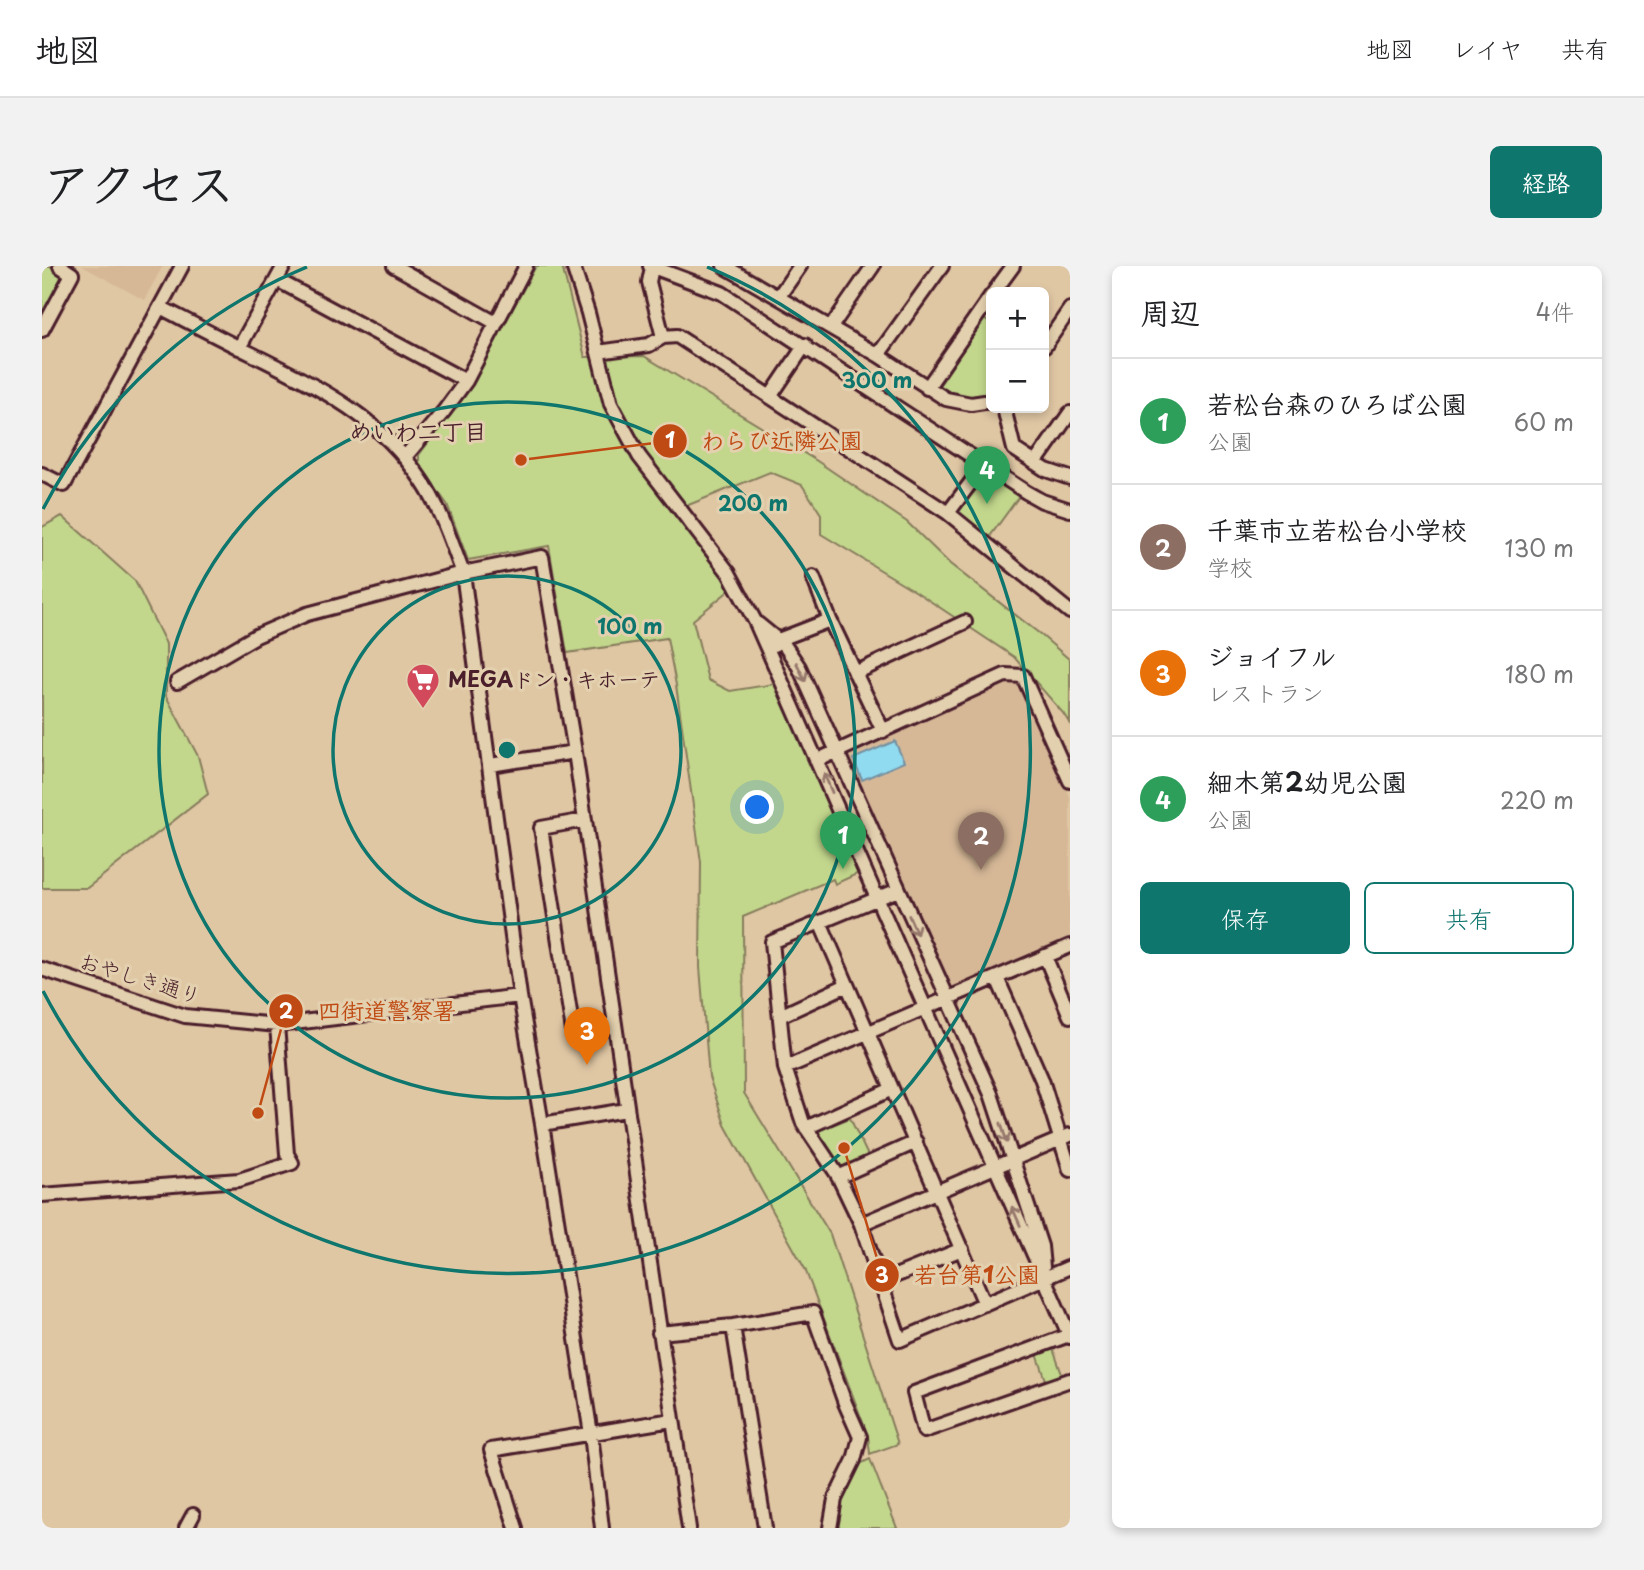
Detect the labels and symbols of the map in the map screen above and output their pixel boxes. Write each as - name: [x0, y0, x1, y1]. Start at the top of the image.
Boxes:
- text: 300 m: [842, 363, 912, 395]
- district label: めいわ二丁目: [349, 413, 487, 448]
- callout: わらび近隣公園: [653, 419, 877, 463]
- text: わらび近隣公園: [702, 422, 863, 457]
- text: 1: [665, 423, 675, 455]
- pin: 4: [964, 446, 1010, 504]
- text: 200 m: [718, 486, 788, 518]
- text: 100 m: [597, 609, 663, 641]
- supermarket icon: MEGAドン・キホーテ: [404, 661, 442, 710]
- one-way arrow: [794, 661, 808, 682]
- place label: MEGAドン・キホーテ: [448, 662, 660, 694]
- centre of rings: [495, 738, 519, 762]
- one-way arrow: [821, 773, 834, 794]
- your location: [740, 790, 774, 824]
- pin: 1: [820, 811, 866, 869]
- pin: 2: [958, 812, 1004, 870]
- one-way arrow: [907, 913, 920, 935]
- street label: おやしき通り: [76, 943, 206, 1011]
- callout: 四街道警察署: [269, 989, 470, 1033]
- text: 四街道警察署: [318, 992, 456, 1027]
- text: 2: [279, 994, 294, 1026]
- pin: 3: [564, 1007, 610, 1065]
- one-way arrow: [999, 1122, 1011, 1144]
- one-way arrow: [1009, 1206, 1023, 1227]
- callout: 若台第1公園: [865, 1253, 1054, 1297]
- text: 若台第1公園: [914, 1256, 1040, 1291]
- text: 3: [875, 1258, 889, 1290]

